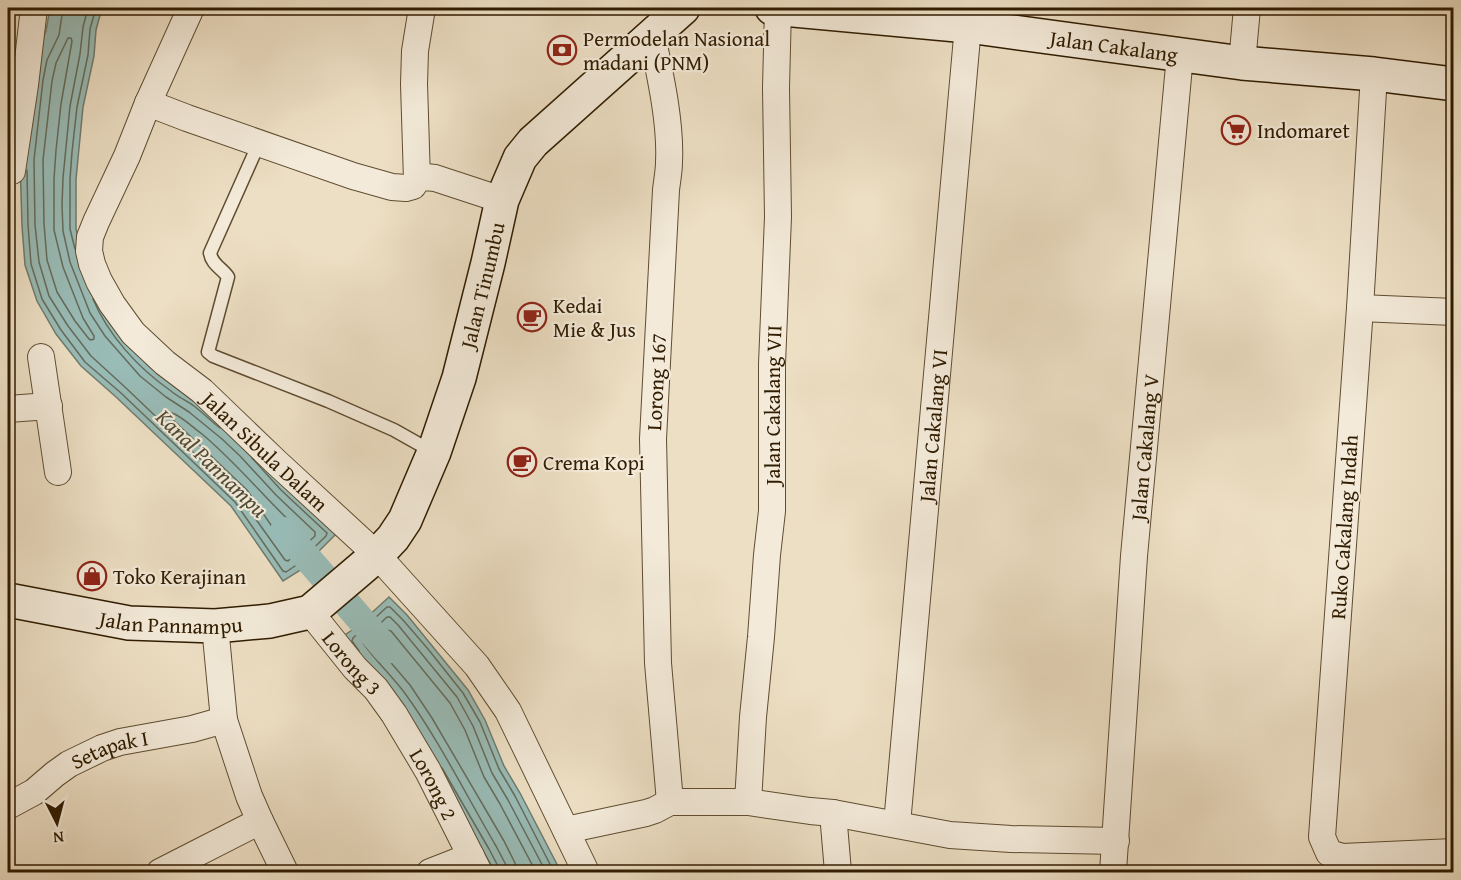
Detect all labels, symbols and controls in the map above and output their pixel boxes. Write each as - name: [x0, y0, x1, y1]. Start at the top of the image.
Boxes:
- street label: Jalan Cakalang: [1045, 21, 1180, 70]
- place label: Permodelan Nasional madani (PNM): [583, 23, 770, 78]
- bank icon: Permodelan Nasional madani (PNM): [546, 34, 578, 66]
- supermarket icon: Indomaret: [1220, 114, 1252, 146]
- place label: Indomaret: [1257, 115, 1350, 146]
- street label: Jalan Tinumbu: [451, 218, 512, 355]
- place label: Kedai Mie & Jus: [553, 290, 636, 345]
- cafe icon: Kedai Mie & Jus: [516, 301, 548, 333]
- street label: Jalan Cakalang VII: [756, 324, 789, 488]
- street label: Lorong 167: [638, 333, 674, 431]
- street label: Jalan Cakalang VI: [910, 348, 955, 507]
- street label: Jalan Cakalang V: [1122, 372, 1166, 525]
- street label: Jalan Sibula Dalam: [193, 382, 335, 518]
- water label: Kanal Pannampu: [148, 401, 275, 525]
- street label: Ruko Cakalang Indah: [1322, 434, 1366, 620]
- cafe icon: Crema Kopi: [506, 446, 538, 478]
- place label: Crema Kopi: [543, 447, 645, 478]
- shop icon: Toko Kerajinan: [76, 560, 108, 592]
- place label: Toko Kerajinan: [113, 561, 246, 592]
- street label: Jalan Pannampu: [94, 602, 244, 642]
- street label: Lorong 3: [315, 624, 389, 702]
- street label: Setapak I: [65, 722, 151, 776]
- street label: Lorong 2: [402, 742, 466, 825]
- north arrow: [27, 793, 87, 853]
- text: N: [52, 825, 65, 850]

